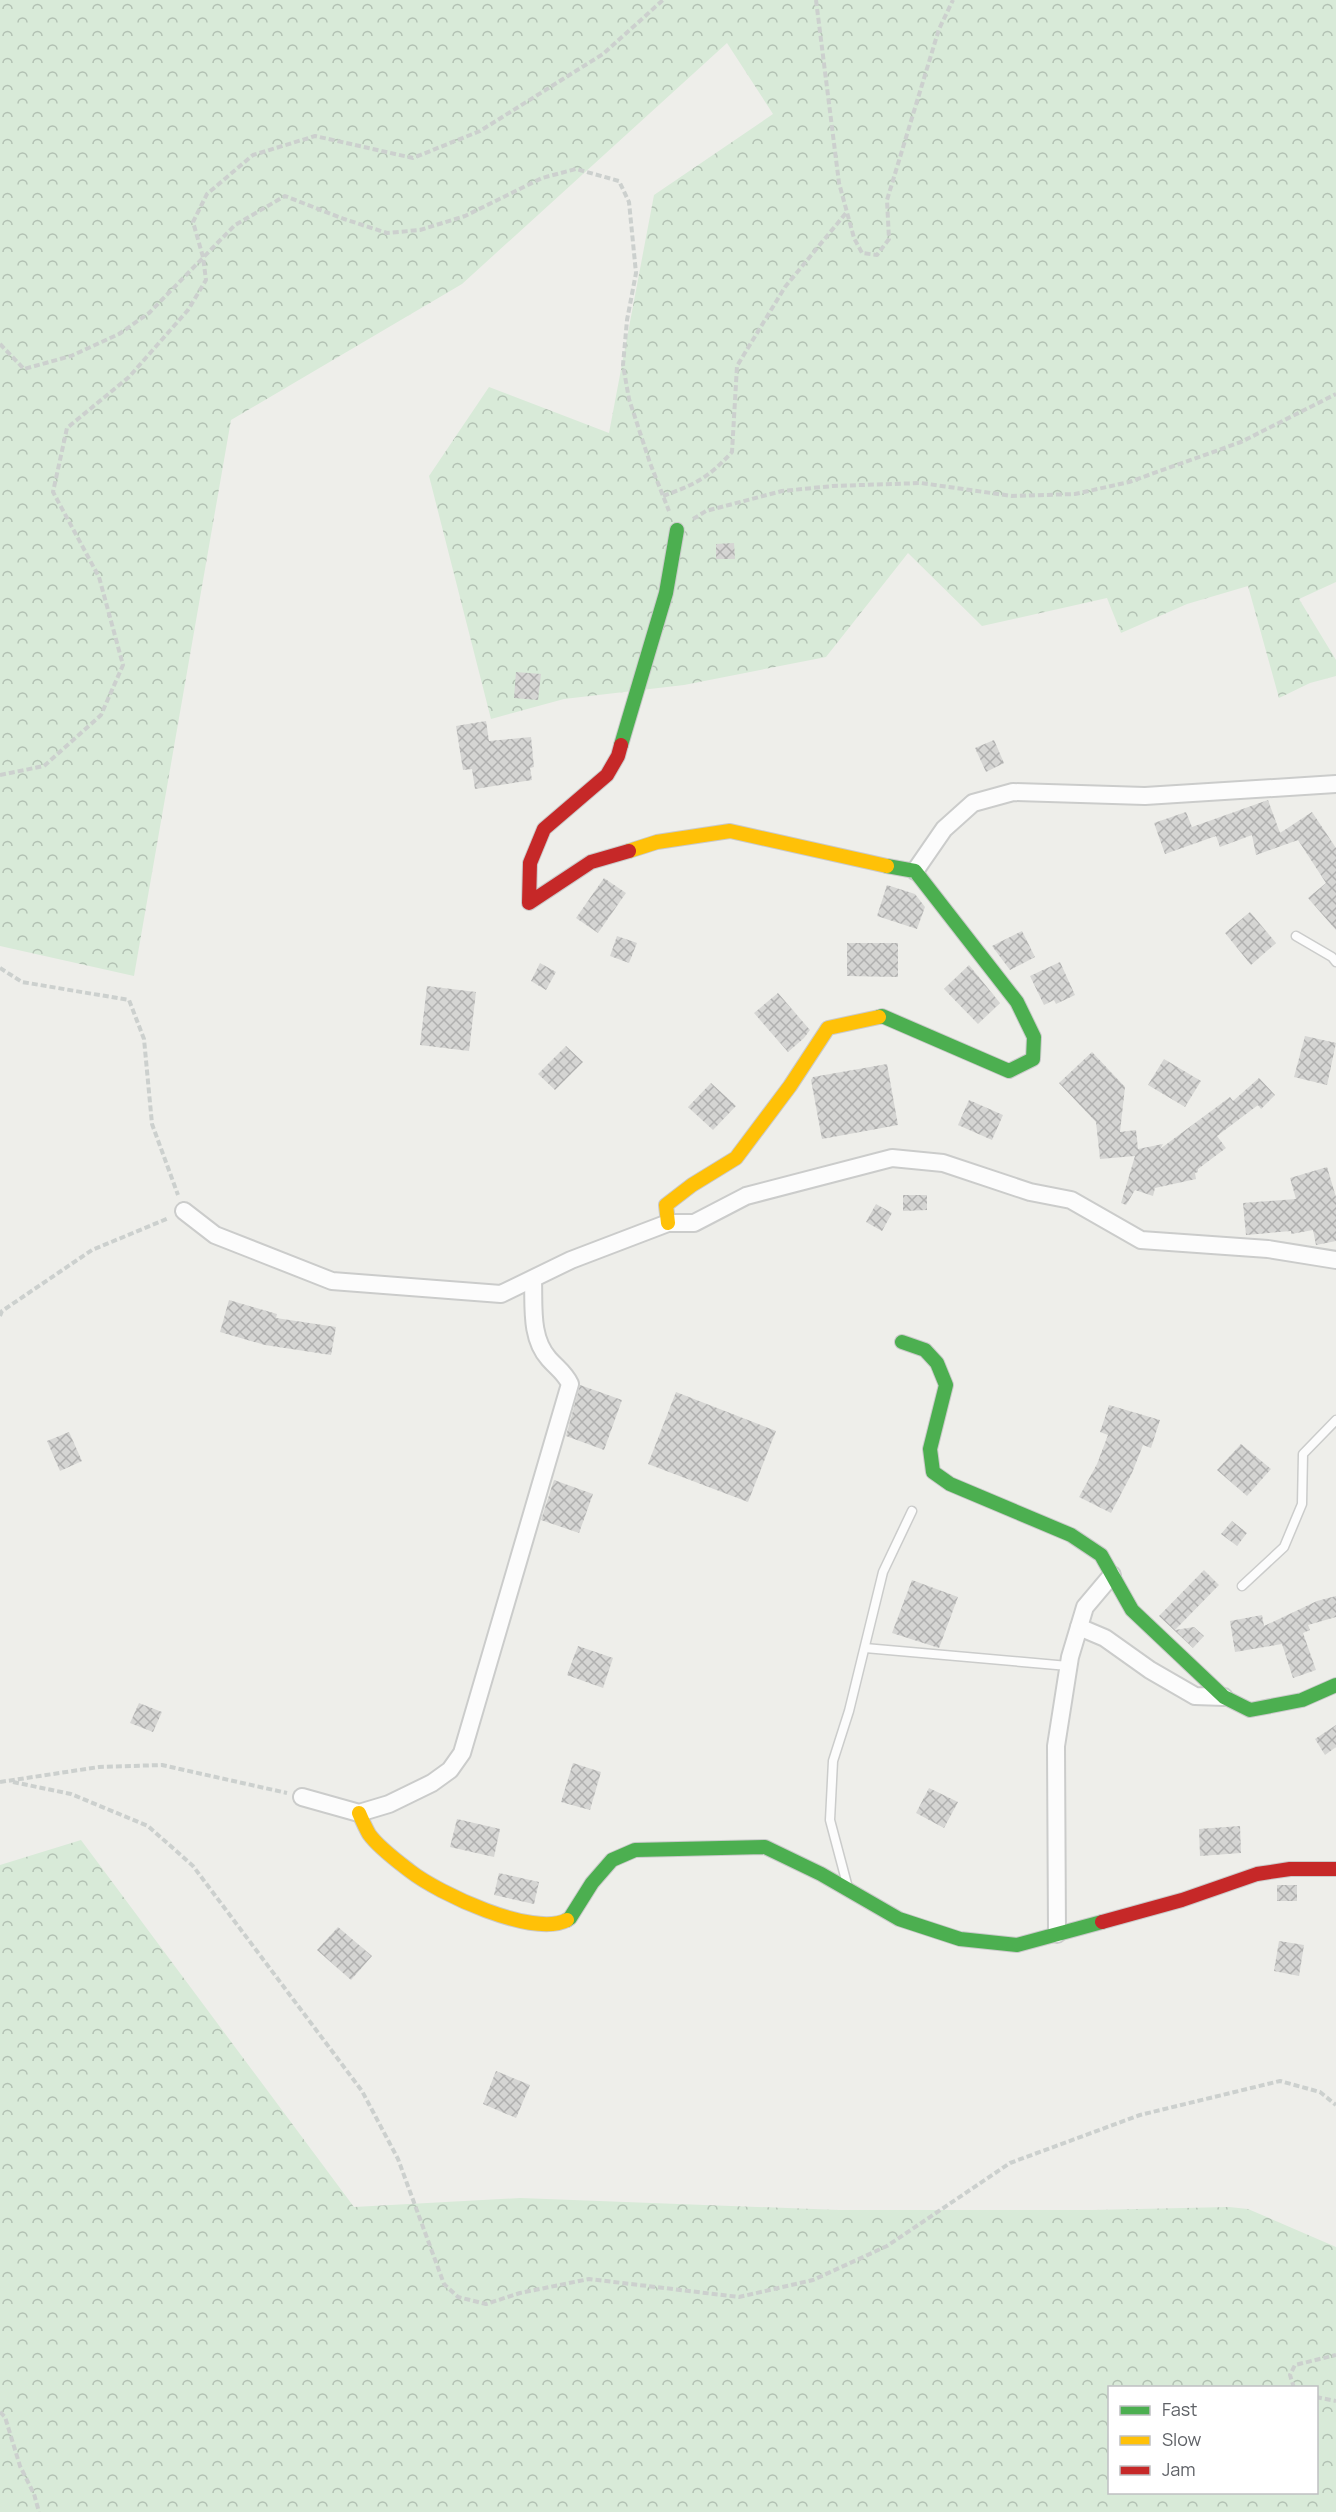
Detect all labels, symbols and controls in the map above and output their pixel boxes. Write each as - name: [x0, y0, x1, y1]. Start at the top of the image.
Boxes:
- legend: [1108, 2386, 1318, 2494]
- text: Fast: [1162, 2397, 1197, 2421]
- text: Slow: [1162, 2427, 1202, 2451]
- text: Jam: [1162, 2457, 1196, 2481]

